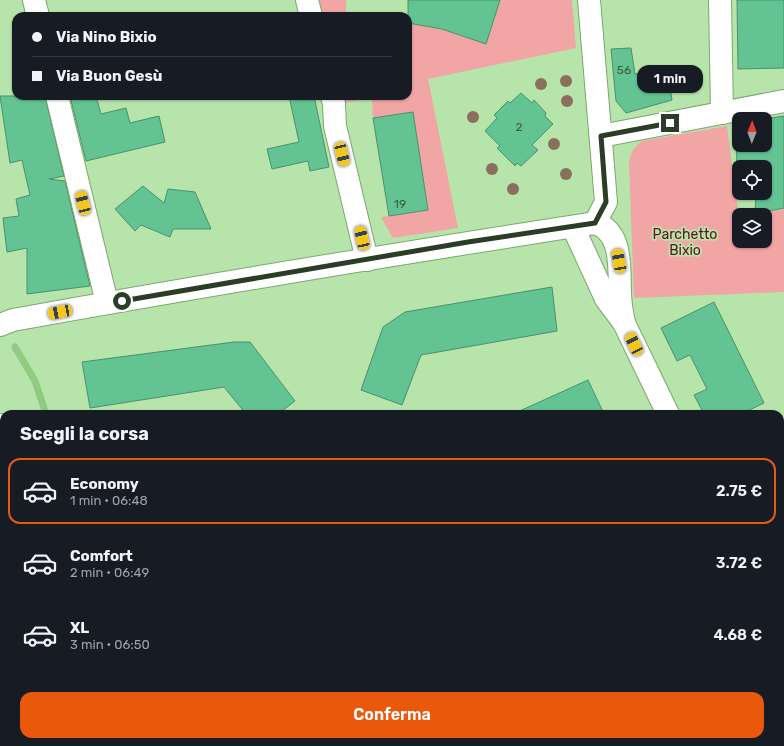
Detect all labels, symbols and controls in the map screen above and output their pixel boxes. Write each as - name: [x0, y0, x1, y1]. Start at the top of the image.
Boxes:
- text: Via Nino Bixio: [56, 28, 157, 46]
- house number: 56: [617, 63, 631, 77]
- callout: 1 min: [637, 65, 703, 93]
- text: Via Buon Gesù: [56, 67, 162, 85]
- text: 1 min: [654, 71, 686, 86]
- north arrow: [732, 112, 772, 152]
- map controls: [732, 112, 772, 248]
- route end: [661, 114, 679, 132]
- house number: 2: [515, 120, 523, 134]
- car: [333, 141, 351, 167]
- button: locate: [732, 160, 772, 200]
- car: [74, 190, 92, 216]
- house number: 19: [394, 197, 406, 211]
- button: layers: [732, 208, 772, 248]
- car: [353, 225, 371, 251]
- park label: Parchetto Bixio: [653, 226, 717, 259]
- car: [611, 248, 627, 274]
- route start: [113, 292, 131, 310]
- car: [47, 304, 73, 320]
- car: [623, 331, 645, 357]
- text: Scegli la corsa: [20, 423, 149, 445]
- icon: car: [22, 473, 58, 509]
- text: Economy: [70, 475, 139, 493]
- text: 2.75 €: [716, 482, 762, 500]
- text: 1 min · 06:48: [70, 493, 148, 508]
- icon: car: [22, 545, 58, 581]
- text: Comfort: [70, 547, 133, 565]
- text: 3.72 €: [716, 554, 762, 572]
- text: 2 min · 06:49: [70, 565, 149, 580]
- icon: car: [22, 617, 58, 653]
- text: XL: [70, 619, 89, 637]
- text: 4.68 €: [714, 626, 762, 644]
- text: 3 min · 06:50: [70, 637, 150, 652]
- button: Conferma: [20, 692, 764, 738]

